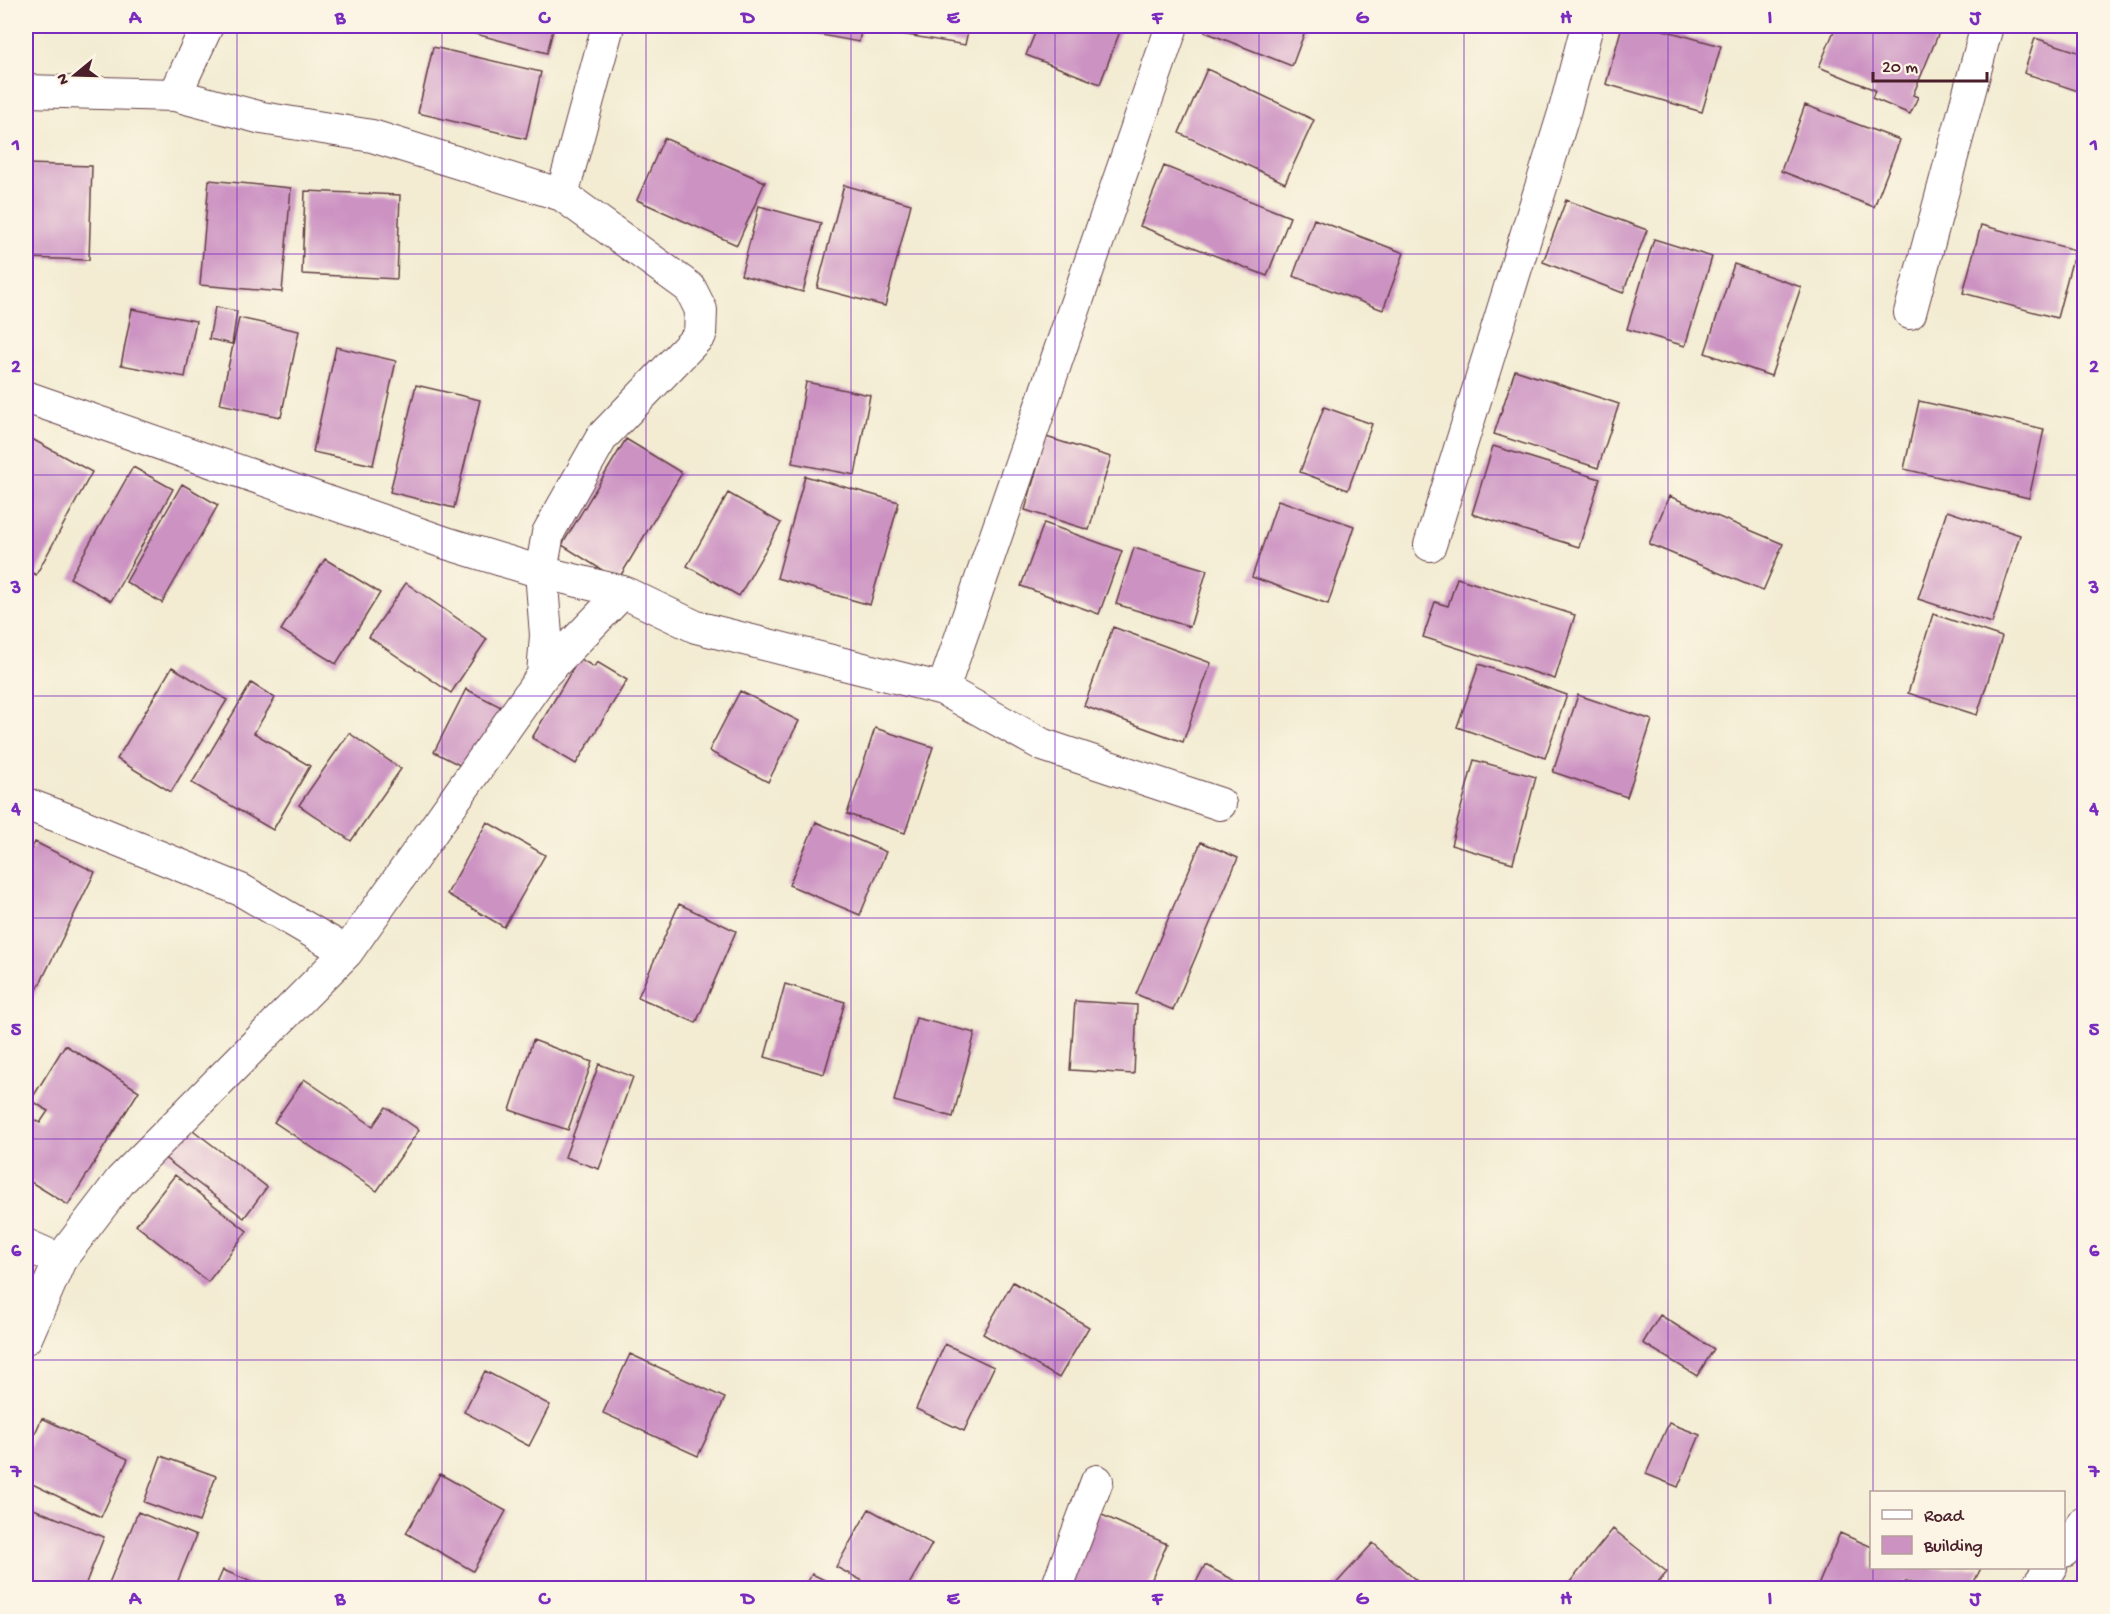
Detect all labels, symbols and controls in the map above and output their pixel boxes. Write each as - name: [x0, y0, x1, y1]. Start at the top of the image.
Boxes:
- text: A: [128, 8, 143, 31]
- text: B: [334, 8, 346, 31]
- text: C: [538, 8, 552, 31]
- text: D: [739, 8, 755, 31]
- text: E: [947, 8, 961, 31]
- text: F: [1151, 8, 1164, 31]
- text: G: [1356, 8, 1370, 31]
- text: H: [1560, 8, 1572, 31]
- text: I: [1768, 8, 1773, 31]
- text: J: [1969, 8, 1982, 31]
- north arrow: [45, 45, 105, 105]
- scale bar: [1873, 45, 1987, 83]
- text: 20 m: [1882, 58, 1918, 79]
- text: N: [53, 70, 75, 87]
- text: 1: [11, 135, 20, 158]
- text: 1: [2089, 135, 2098, 158]
- text: 2: [11, 357, 21, 380]
- text: 2: [2089, 357, 2099, 380]
- text: 3: [10, 578, 21, 601]
- text: 3: [2088, 578, 2099, 601]
- text: 4: [10, 799, 21, 822]
- text: 4: [2088, 799, 2099, 822]
- text: 5: [11, 1020, 22, 1043]
- text: 5: [2089, 1020, 2100, 1043]
- text: 6: [11, 1241, 22, 1264]
- text: 6: [2089, 1241, 2100, 1264]
- text: 7: [10, 1462, 23, 1485]
- text: 7: [2088, 1462, 2101, 1485]
- legend: [1870, 1491, 2065, 1569]
- text: Road: [1924, 1507, 1965, 1528]
- text: Building: [1923, 1537, 1983, 1558]
- text: A: [128, 1589, 143, 1612]
- text: B: [334, 1589, 346, 1612]
- text: C: [538, 1589, 552, 1612]
- text: D: [739, 1589, 755, 1612]
- text: E: [947, 1589, 961, 1612]
- text: F: [1151, 1589, 1164, 1612]
- text: G: [1356, 1589, 1370, 1612]
- text: H: [1560, 1589, 1572, 1612]
- text: I: [1768, 1589, 1773, 1612]
- text: J: [1969, 1589, 1982, 1612]

